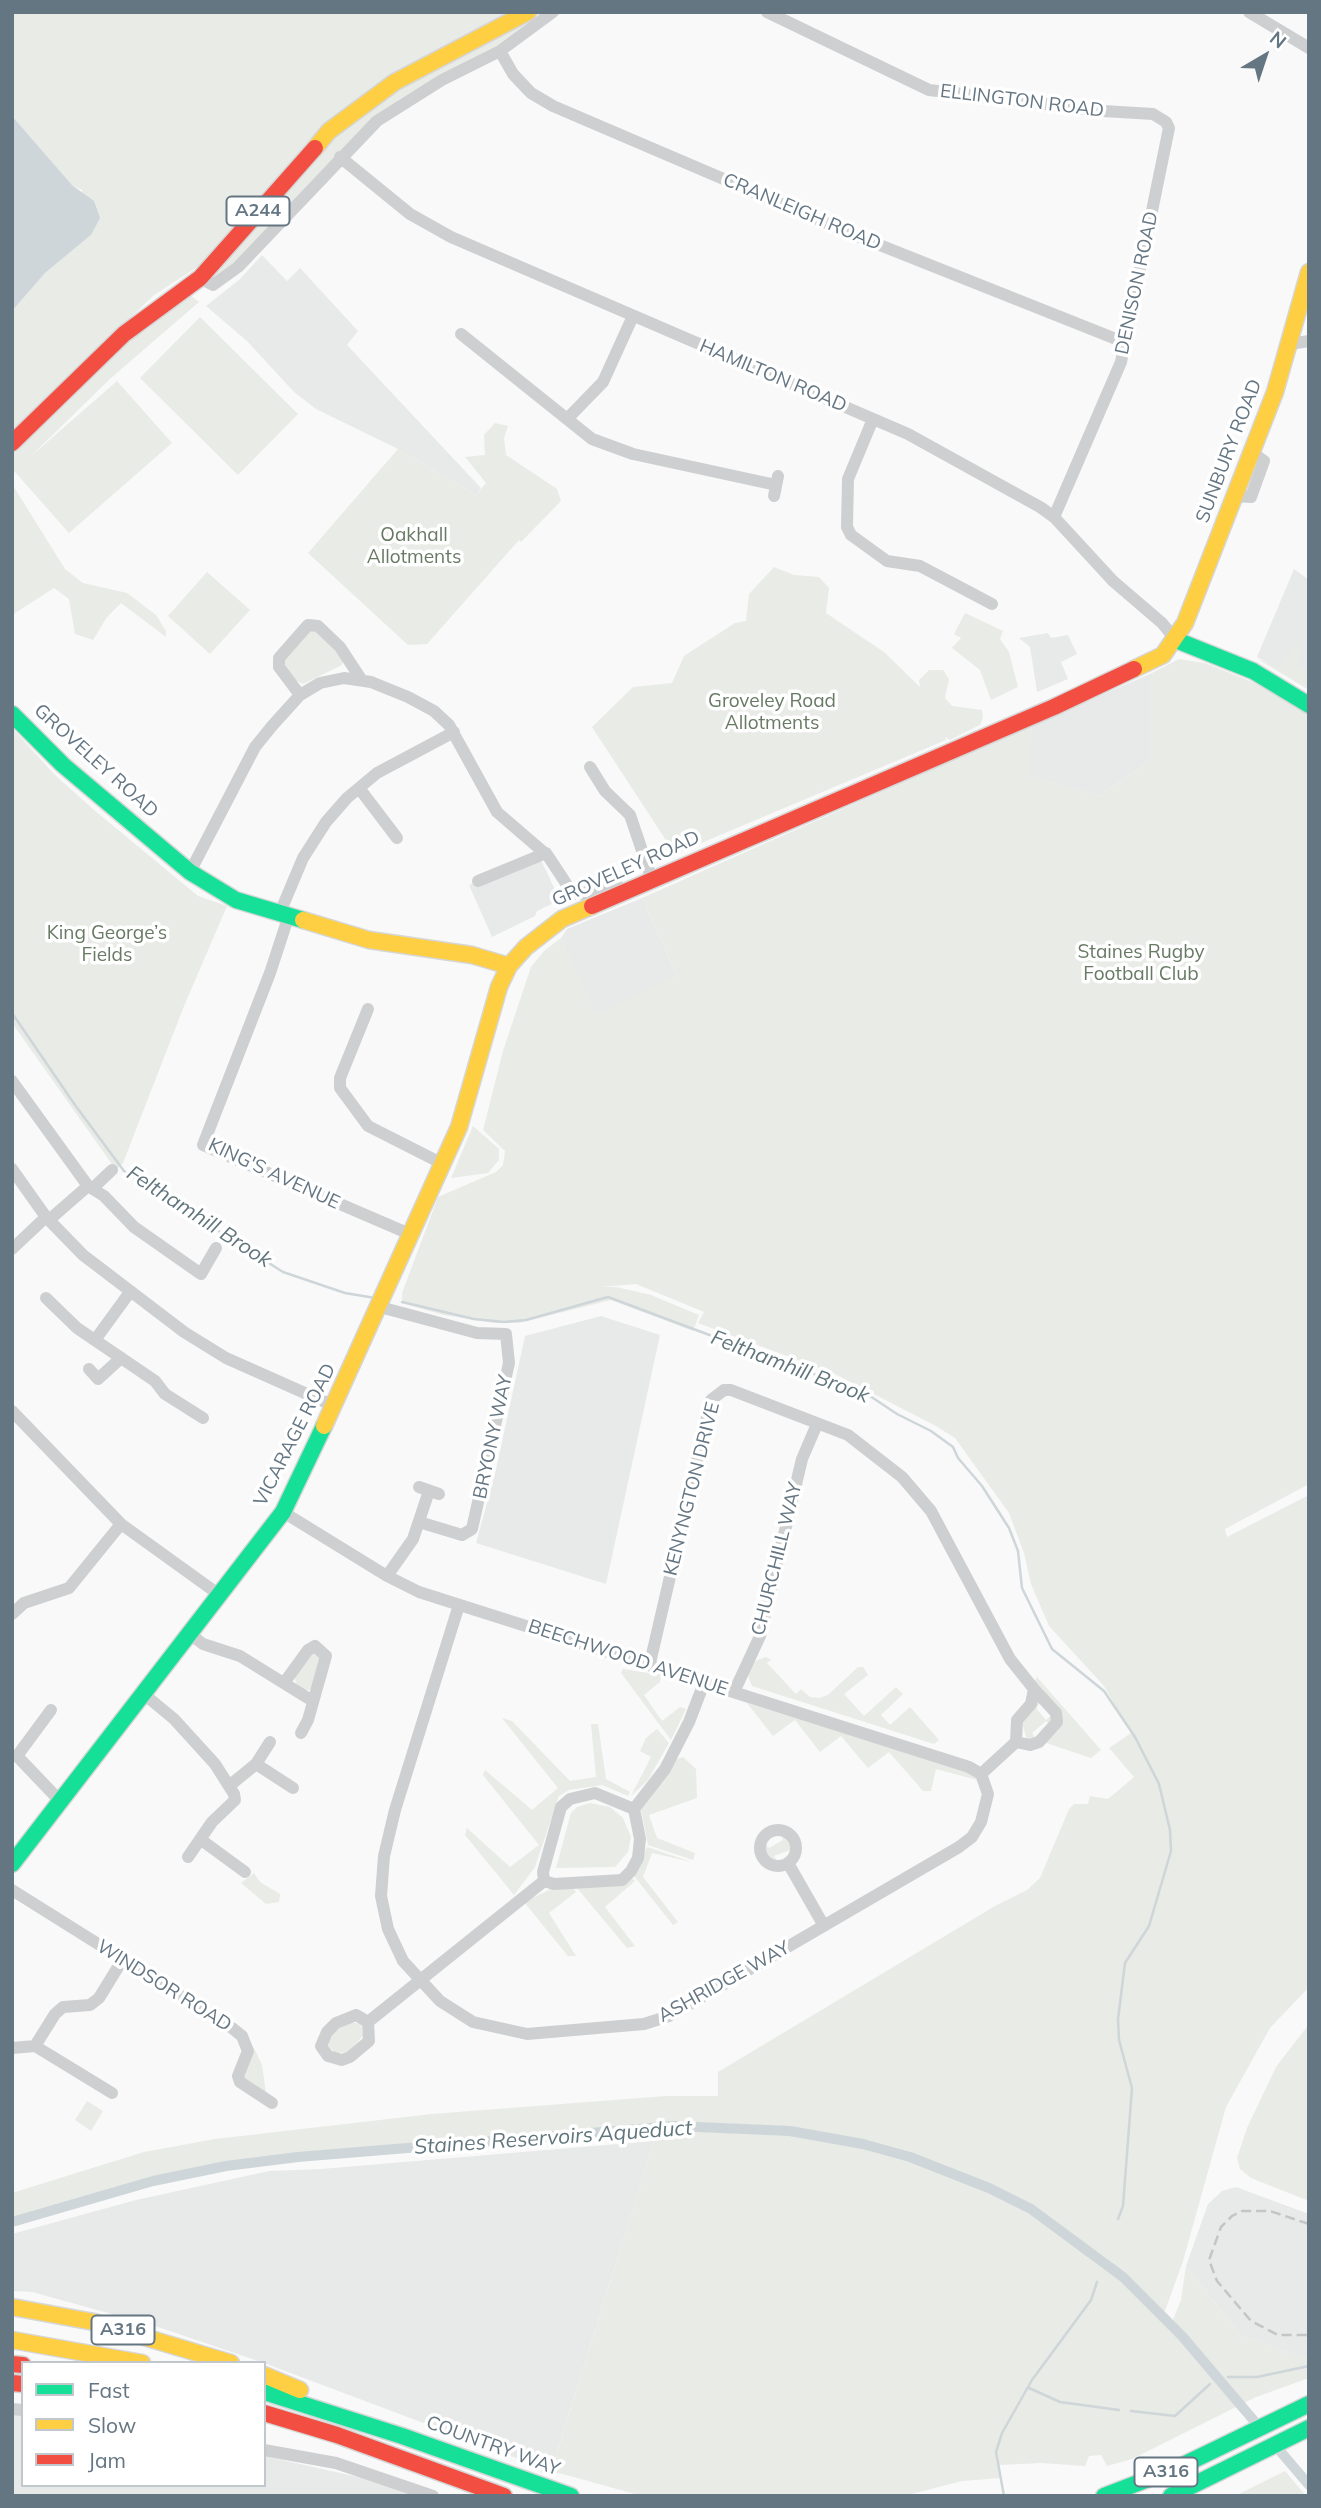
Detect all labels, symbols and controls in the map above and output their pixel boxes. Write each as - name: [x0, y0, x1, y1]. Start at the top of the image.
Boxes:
- north arrow: [1230, 21, 1300, 91]
- text: N: [1265, 26, 1291, 54]
- street label: ELLINGTON ROAD: [939, 80, 1105, 122]
- street label: CRANLEIGH ROAD: [719, 168, 885, 256]
- road number: A244: [226, 196, 290, 226]
- street label: DENISON ROAD: [1111, 209, 1163, 357]
- street label: HAMILTON ROAD: [696, 335, 850, 417]
- street label: SUNBURY ROAD: [1191, 376, 1267, 526]
- park label: Oakhall Allotments: [367, 524, 461, 568]
- park label: Groveley Road Allotments: [708, 690, 836, 734]
- street label: GROVELEY ROAD: [29, 699, 163, 823]
- street label: GROVELEY ROAD: [549, 826, 703, 912]
- park label: King George’s Fields: [47, 922, 167, 966]
- park label: Staines Rugby Football Club: [1077, 941, 1205, 985]
- street label: KING'S AVENUE: [205, 1134, 343, 1214]
- water label: Felthamhill Brook: [122, 1161, 276, 1273]
- water label: Felthamhill Brook: [707, 1325, 873, 1409]
- street label: VICARAGE ROAD: [249, 1360, 341, 1510]
- street label: BRYONY WAY: [469, 1373, 517, 1501]
- street label: KENYNGTON DRIVE: [659, 1400, 725, 1578]
- street label: CHURCHILL WAY: [747, 1480, 807, 1638]
- street label: BEECHWOOD AVENUE: [525, 1615, 731, 1701]
- street label: WINDSOR ROAD: [92, 1935, 236, 2037]
- street label: ASHRIDGE WAY: [654, 1936, 794, 2028]
- water label: Staines Reservoirs Aqueduct: [413, 2116, 693, 2160]
- road number: A316: [92, 2316, 154, 2344]
- legend: [21, 2361, 266, 2487]
- text: Fast: [88, 2377, 130, 2403]
- street label: COUNTRY WAY: [423, 2411, 563, 2481]
- text: Slow: [88, 2412, 136, 2438]
- text: Jam: [88, 2447, 126, 2473]
- road number: A316: [1134, 2458, 1198, 2486]

